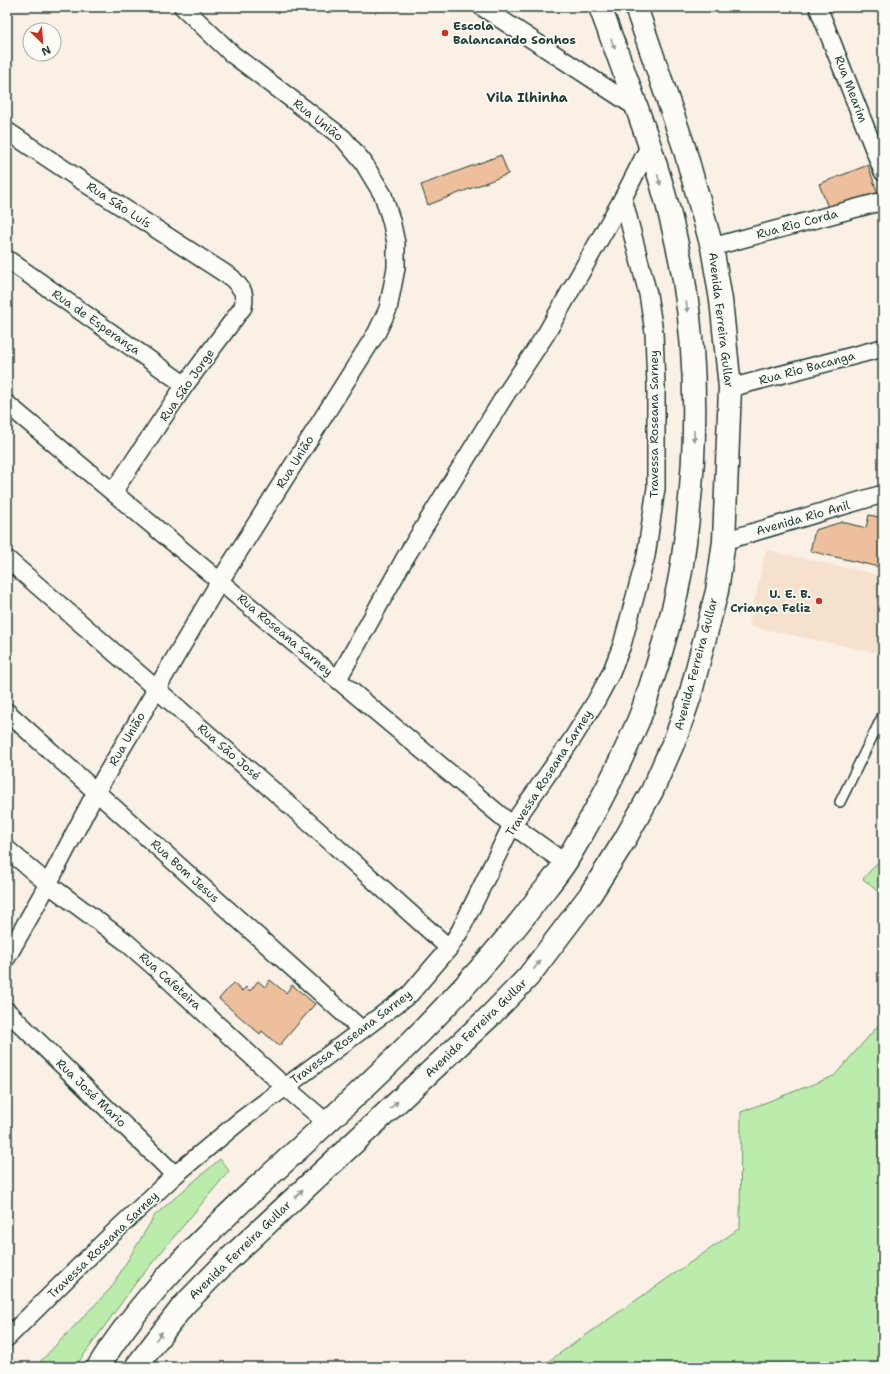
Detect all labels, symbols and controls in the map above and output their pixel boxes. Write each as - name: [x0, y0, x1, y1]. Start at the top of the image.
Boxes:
- place label: Escola Balancando Sonhos: [453, 18, 576, 48]
- north arrow: [22, 22, 62, 62]
- marker: Escola Balancando Sonhos: [440, 28, 450, 38]
- one-way arrow: [611, 38, 617, 50]
- text: N: [39, 42, 53, 59]
- street label: Rua Mearim: [831, 53, 871, 125]
- district label: Vila Ilhinha: [486, 89, 568, 106]
- street label: Rua União: [290, 95, 346, 145]
- one-way arrow: [656, 174, 662, 186]
- street label: Rua São Luís: [84, 178, 154, 232]
- street label: Rua Rio Corda: [755, 205, 840, 243]
- street label: Avenida Ferreira Gullar: [705, 251, 737, 389]
- street label: Rua de Esperança: [49, 286, 144, 359]
- one-way arrow: [684, 301, 690, 313]
- street label: Rua São Jorge: [156, 345, 218, 424]
- street label: Rua Rio Bacanga: [757, 347, 857, 389]
- street label: Travessa Roseana Sarney: [646, 350, 662, 498]
- one-way arrow: [691, 430, 697, 443]
- street label: Rua União: [272, 433, 318, 491]
- street label: Avenida Rio Anil: [754, 497, 852, 539]
- place label: U. E. B. Criança Feliz: [730, 586, 811, 616]
- street label: Rua Roseana Sarney: [234, 590, 336, 680]
- street label: Avenida Ferreira Gullar: [671, 596, 721, 732]
- marker: U. E. B. Criança Feliz: [814, 596, 824, 606]
- street label: Travessa Roseana Sarney: [502, 707, 596, 839]
- street label: Rua União: [105, 709, 149, 769]
- street label: Rua São José: [194, 720, 264, 784]
- street label: Rua Bom Jesus: [147, 836, 223, 906]
- street label: Rua Cafeteira: [135, 949, 205, 1014]
- one-way arrow: [533, 960, 542, 971]
- street label: Avenida Ferreira Gullar: [421, 975, 531, 1081]
- street label: Travessa Roseana Sarney: [287, 986, 415, 1088]
- street label: Rua José Mario: [52, 1055, 130, 1131]
- one-way arrow: [390, 1101, 399, 1110]
- street label: Travessa Roseana Sarney: [44, 1188, 162, 1302]
- one-way arrow: [294, 1189, 304, 1198]
- street label: Avenida Ferreira Gullar: [185, 1197, 295, 1303]
- one-way arrow: [155, 1331, 164, 1342]

